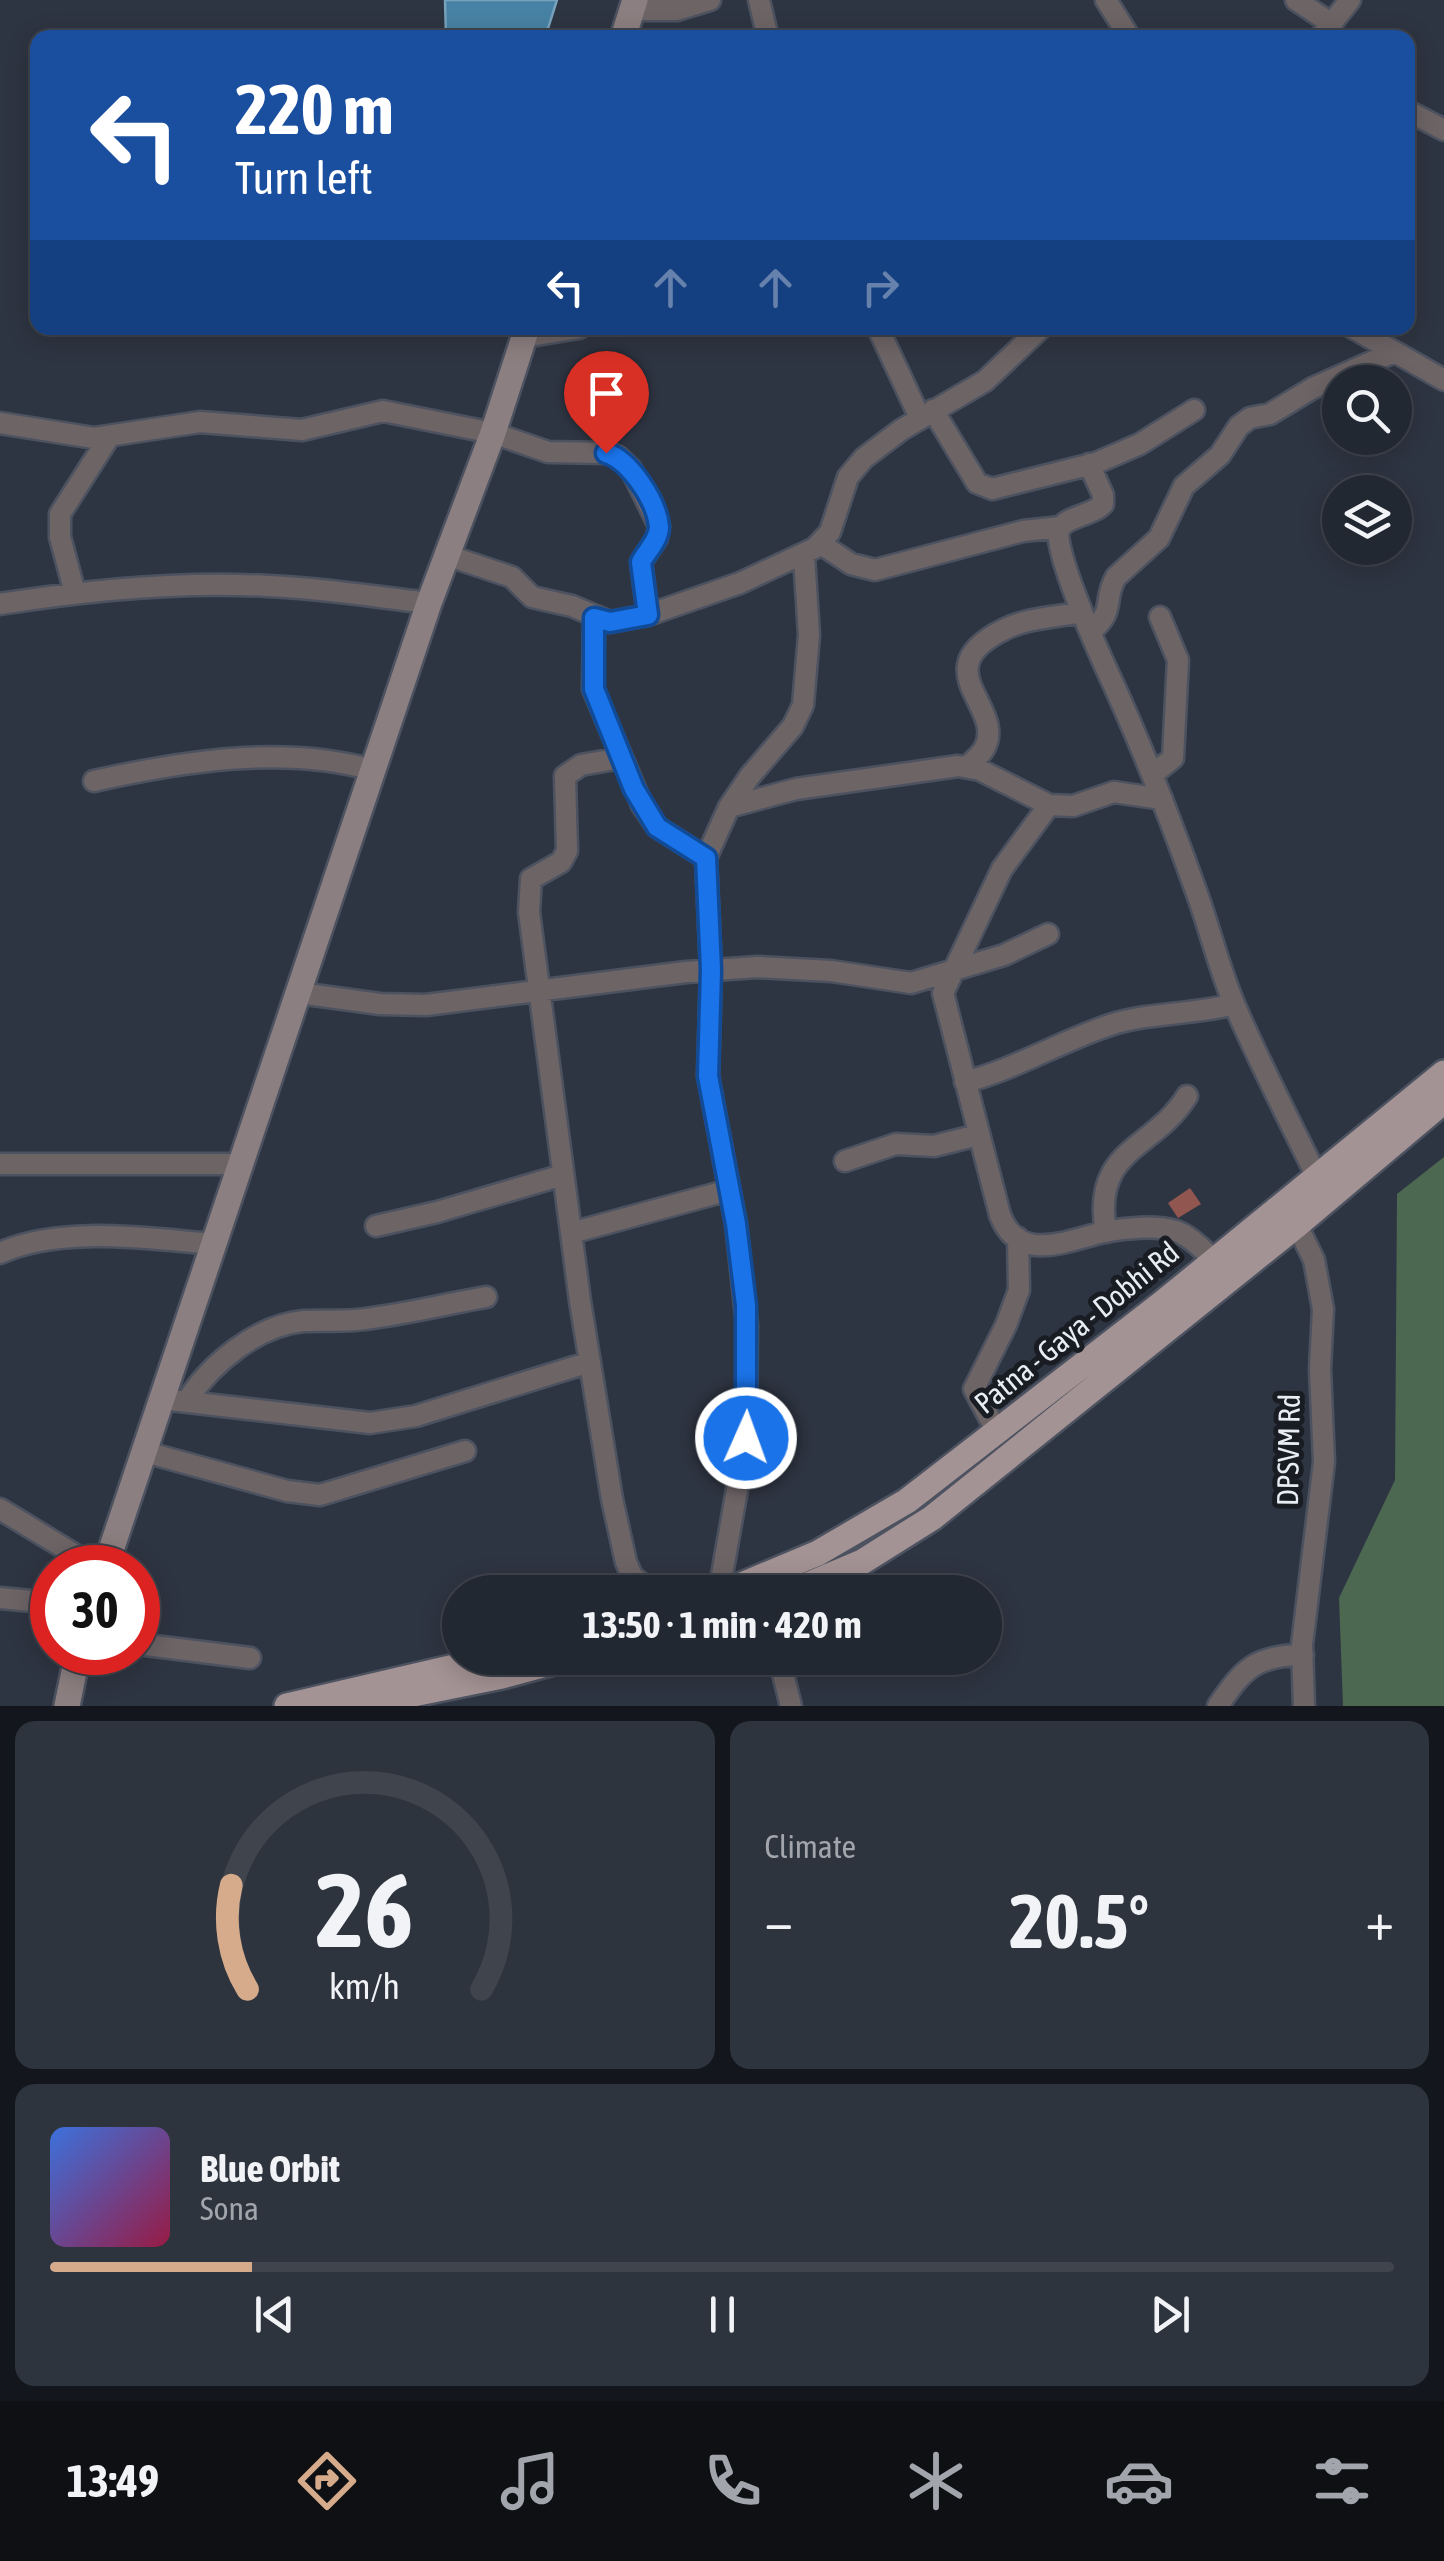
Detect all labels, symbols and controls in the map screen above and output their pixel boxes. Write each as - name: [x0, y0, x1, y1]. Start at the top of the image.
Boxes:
- text: 220 m: [235, 69, 394, 149]
- icon: left: [70, 70, 200, 200]
- text: Turn left: [235, 152, 373, 204]
- icon: left: [538, 260, 593, 315]
- icon: ahead: [643, 260, 698, 315]
- icon: ahead: [748, 260, 803, 315]
- icon: right: [853, 260, 908, 315]
- pin: [564, 351, 649, 454]
- map controls: [1322, 365, 1412, 565]
- button: search: [1322, 365, 1412, 455]
- icon: arrive: [579, 366, 634, 421]
- button: layers: [1322, 475, 1412, 565]
- street label: Patna - Gaya - Dobhi Rd: [968, 1235, 1185, 1420]
- position arrow: [694, 1386, 798, 1490]
- street label: DPSVM Rd: [1270, 1394, 1306, 1506]
- speed limit sign: 30: [30, 1545, 160, 1675]
- text: 13:50 · 1 min · 420 m: [582, 1603, 862, 1646]
- text: Climate: [765, 1828, 856, 1865]
- text: 26: [316, 1850, 414, 1969]
- text: 20.5°: [1009, 1878, 1149, 1964]
- text: −: [765, 1889, 793, 1952]
- text: +: [1365, 1889, 1394, 1952]
- text: km/h: [329, 1966, 400, 2007]
- text: Blue Orbit: [200, 2147, 340, 2190]
- text: Sona: [200, 2190, 259, 2227]
- icon: previous: [247, 2287, 302, 2342]
- icon: pause: [695, 2287, 750, 2342]
- icon: next: [1143, 2287, 1198, 2342]
- icon: directions: [292, 2446, 362, 2516]
- icon: music: [495, 2446, 565, 2516]
- icon: phone: [698, 2446, 768, 2516]
- icon: climate: [901, 2446, 971, 2516]
- icon: car: [1104, 2446, 1174, 2516]
- icon: filters: [1307, 2446, 1377, 2516]
- text: 13:49: [67, 2455, 159, 2507]

